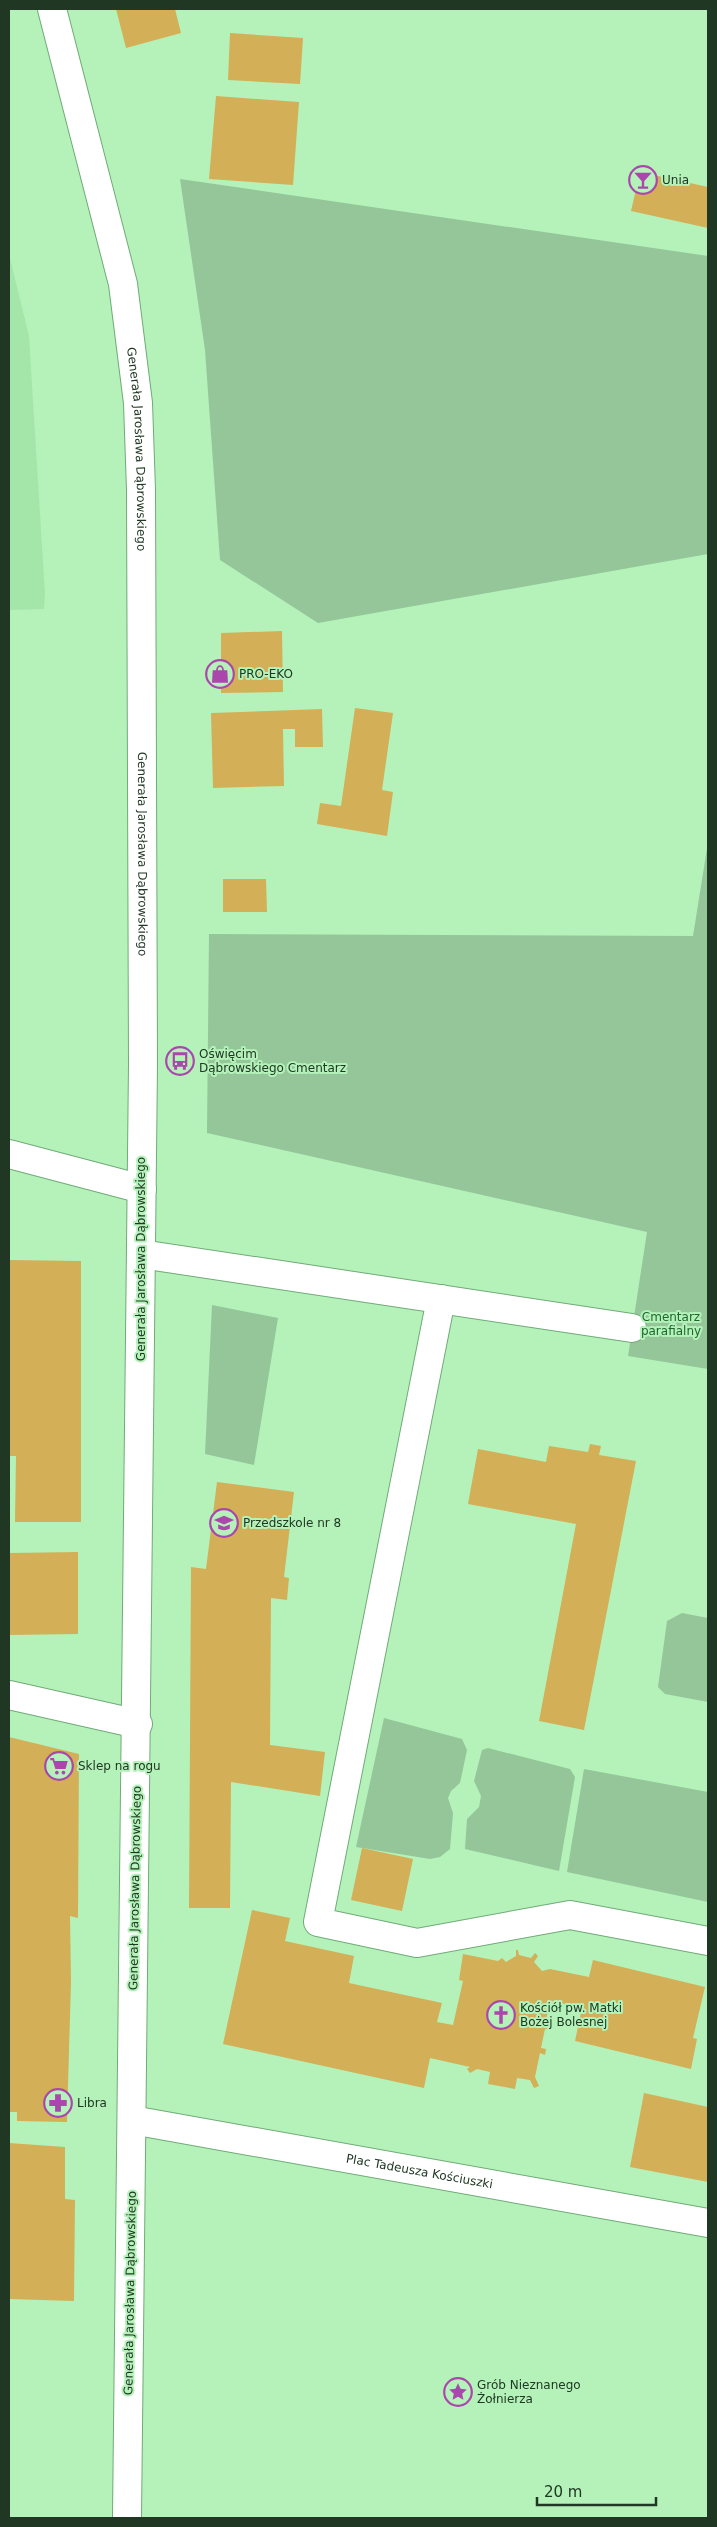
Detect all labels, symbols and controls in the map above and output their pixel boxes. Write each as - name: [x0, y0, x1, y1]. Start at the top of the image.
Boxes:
- bar icon: Unia: [628, 165, 658, 195]
- place label: Unia: [662, 173, 689, 187]
- street label: Generała Jarosława Dąbrowskiego: [124, 346, 148, 551]
- shop icon: PRO-EKO: [205, 659, 235, 689]
- place label: PRO-EKO: [239, 667, 293, 681]
- street label: Generała Jarosława Dąbrowskiego: [135, 752, 150, 956]
- bus stop icon: Oświęcim Dąbrowskiego Cmentarz: [165, 1046, 195, 1076]
- place label: Oświęcim Dąbrowskiego Cmentarz: [199, 1047, 346, 1075]
- street label: Generała Jarosława Dąbrowskiego: [134, 1157, 148, 1361]
- park label: Cmentarz parafialny: [641, 1310, 701, 1338]
- school or university icon: Przedszkole nr 8: [209, 1508, 239, 1538]
- place label: Przedszkole nr 8: [243, 1516, 341, 1530]
- supermarket icon: Sklep na rogu: [44, 1751, 74, 1781]
- place label: Sklep na rogu: [78, 1759, 161, 1773]
- street label: Generała Jarosława Dąbrowskiego: [126, 1786, 144, 1990]
- church icon: Kościół pw. Matki Bożej Bolesnej: [486, 2000, 516, 2030]
- place label: Kościół pw. Matki Bożej Bolesnej: [520, 2001, 622, 2029]
- pharmacy icon: Libra: [43, 2088, 73, 2118]
- place label: Libra: [77, 2096, 107, 2110]
- street label: Plac Tadeusza Kościuszki: [345, 2151, 494, 2191]
- street label: Generała Jarosława Dąbrowskiego: [121, 2191, 139, 2395]
- place icon: Grób Nieznanego Żołnierza: [443, 2377, 473, 2407]
- place label: Grób Nieznanego Żołnierza: [477, 2378, 581, 2406]
- scale bar: [537, 2474, 656, 2506]
- text: 20 m: [544, 2483, 582, 2501]

